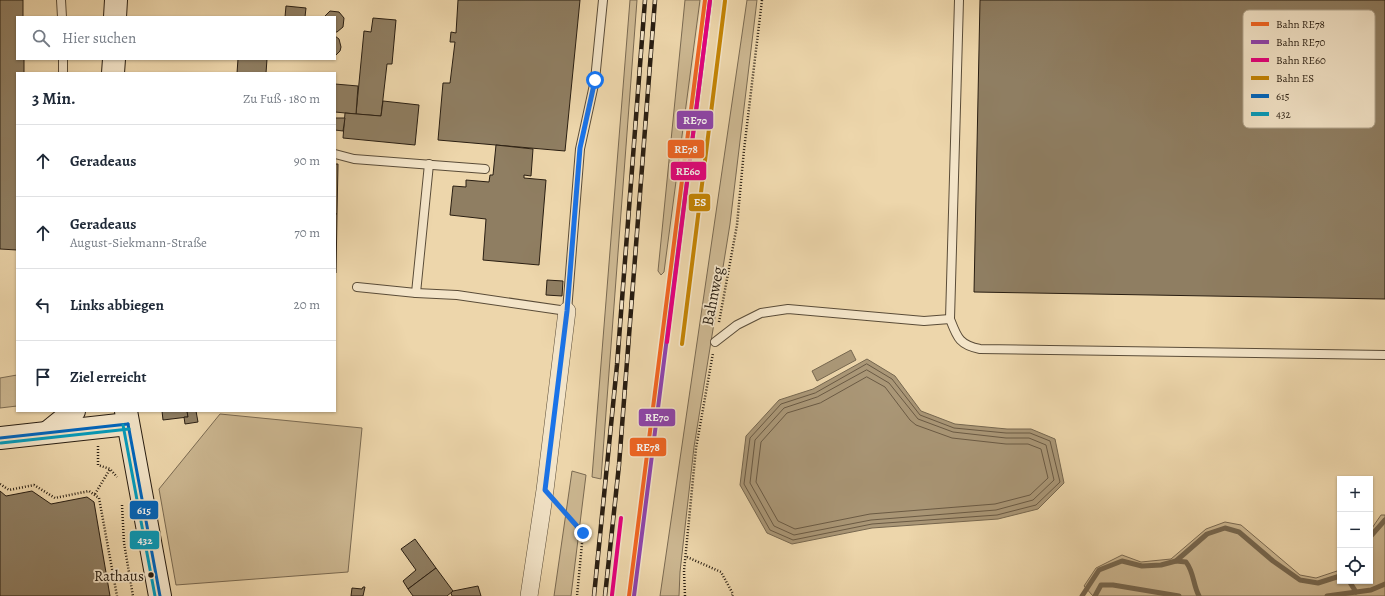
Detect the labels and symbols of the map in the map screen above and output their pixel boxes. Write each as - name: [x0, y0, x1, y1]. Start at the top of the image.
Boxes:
- legend: [1243, 10, 1375, 128]
- text: Bahn RE78: [1276, 17, 1325, 32]
- text: Bahn RE70: [1276, 35, 1326, 50]
- text: Bahn RE60: [1276, 53, 1326, 68]
- route start: [586, 71, 604, 89]
- text: Bahn ES: [1276, 71, 1314, 86]
- text: 615: [1276, 89, 1290, 104]
- text: 432: [1276, 107, 1291, 122]
- line badge: RE70: [676, 110, 714, 130]
- text: RE70: [683, 113, 707, 128]
- line badge: RE78: [667, 139, 705, 159]
- text: RE78: [674, 142, 698, 157]
- line badge: RE60: [670, 161, 707, 181]
- text: RE60: [676, 164, 701, 179]
- line badge: ES: [688, 193, 711, 212]
- text: ES: [694, 195, 706, 210]
- street label: Bahnweg: [696, 265, 730, 328]
- line badge: RE70: [638, 408, 676, 427]
- text: RE70: [645, 410, 669, 425]
- line badge: RE78: [629, 437, 667, 457]
- text: RE78: [636, 440, 660, 455]
- line badge: 615: [129, 500, 159, 520]
- text: 615: [137, 503, 151, 518]
- route end: [574, 524, 592, 542]
- line badge: 432: [129, 530, 160, 550]
- text: 432: [137, 533, 153, 548]
- place label: Rathaus: [94, 566, 144, 586]
- marker: Rathaus: [146, 570, 156, 580]

